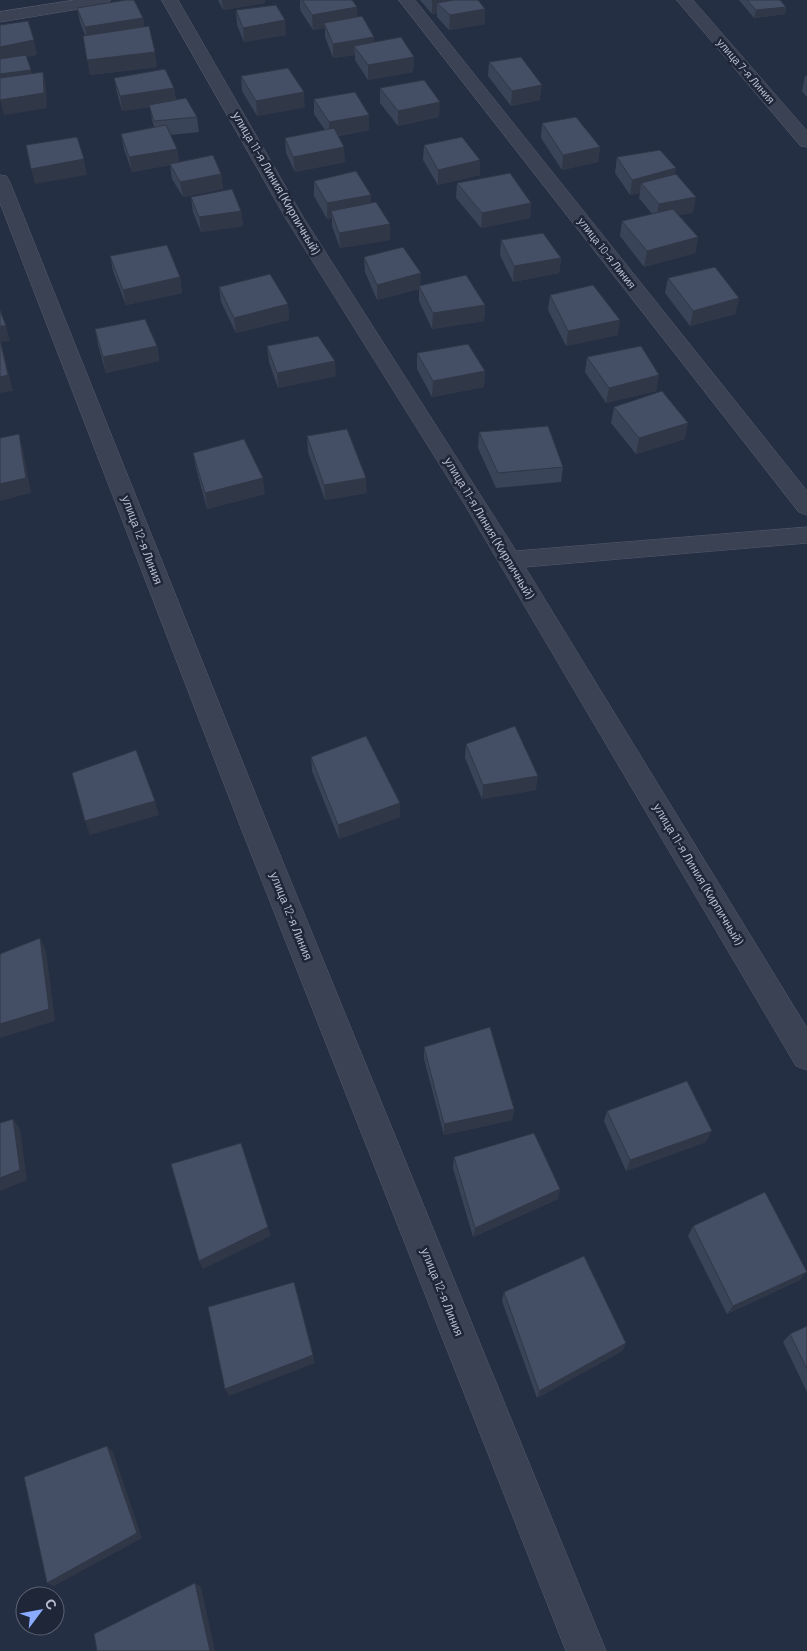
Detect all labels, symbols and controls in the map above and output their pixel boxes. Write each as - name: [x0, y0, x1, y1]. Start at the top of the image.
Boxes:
- street label: улица 7-я Линия: [715, 36, 778, 106]
- street label: улица 11-я Линия (Кирпичный): [229, 109, 324, 258]
- street label: улица 10-я Линия: [576, 215, 639, 291]
- street label: улица 11-я Линия (Кирпичный): [441, 454, 538, 602]
- street label: улица 12-я Линия: [119, 493, 166, 586]
- street label: улица 11-я Линия (Кирпичный): [650, 800, 747, 948]
- street label: улица 12-я Линия: [267, 869, 316, 962]
- street label: улица 12-я Линия: [418, 1245, 467, 1338]
- north arrow: [15, 1586, 65, 1636]
- text: С: [42, 1595, 61, 1613]

